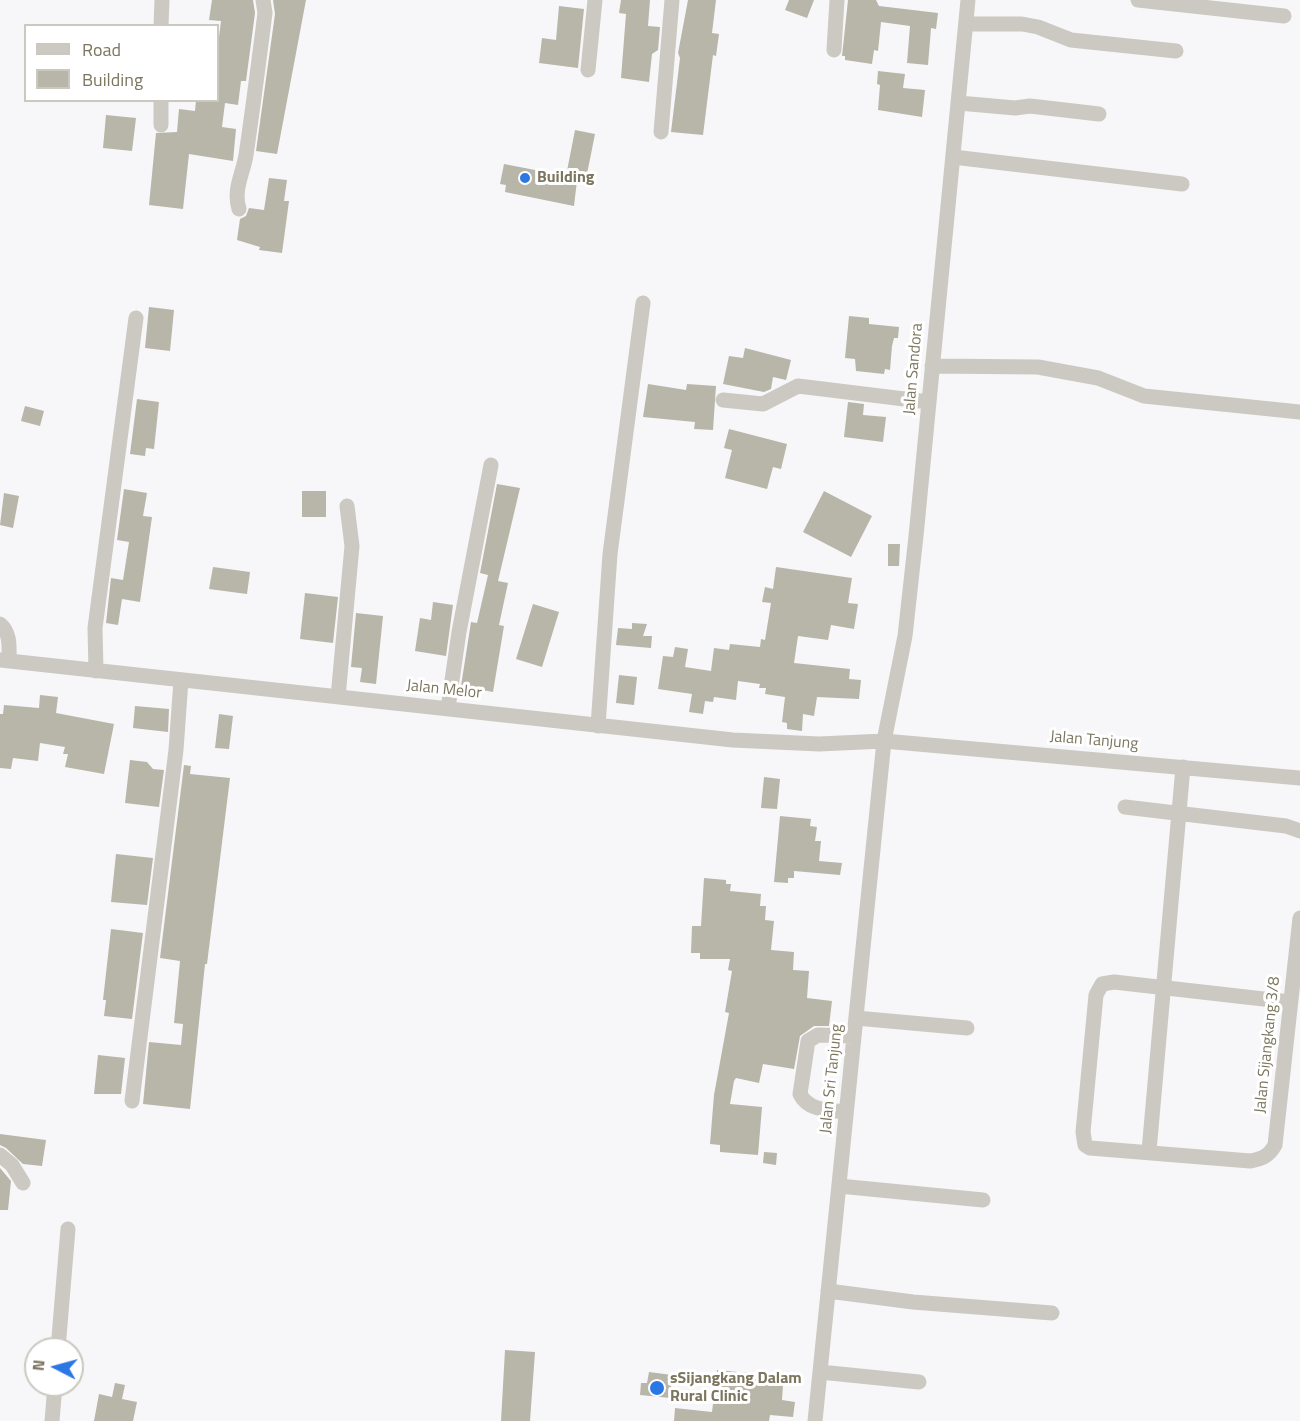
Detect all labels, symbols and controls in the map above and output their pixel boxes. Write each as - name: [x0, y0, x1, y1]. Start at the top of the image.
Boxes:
- legend: [24, 24, 219, 102]
- text: Road: [82, 36, 121, 63]
- text: Building: [82, 66, 143, 93]
- place label: Building: [537, 168, 594, 188]
- marker: Building: [518, 171, 532, 185]
- street label: Jalan Sandora: [900, 322, 928, 416]
- street label: Jalan Melor: [405, 677, 483, 703]
- street label: Jalan Tanjung: [1049, 728, 1139, 754]
- street label: Jalan Sijangkang 3/8: [1251, 976, 1285, 1114]
- street label: Jalan Sri Tanjung: [817, 1023, 847, 1135]
- north arrow: [24, 1337, 84, 1397]
- text: N: [26, 1359, 51, 1372]
- place label: sSijangkang Dalam Rural Clinic: [670, 1369, 802, 1407]
- marker: sSijangkang Dalam Rural Clinic: [648, 1379, 666, 1397]

